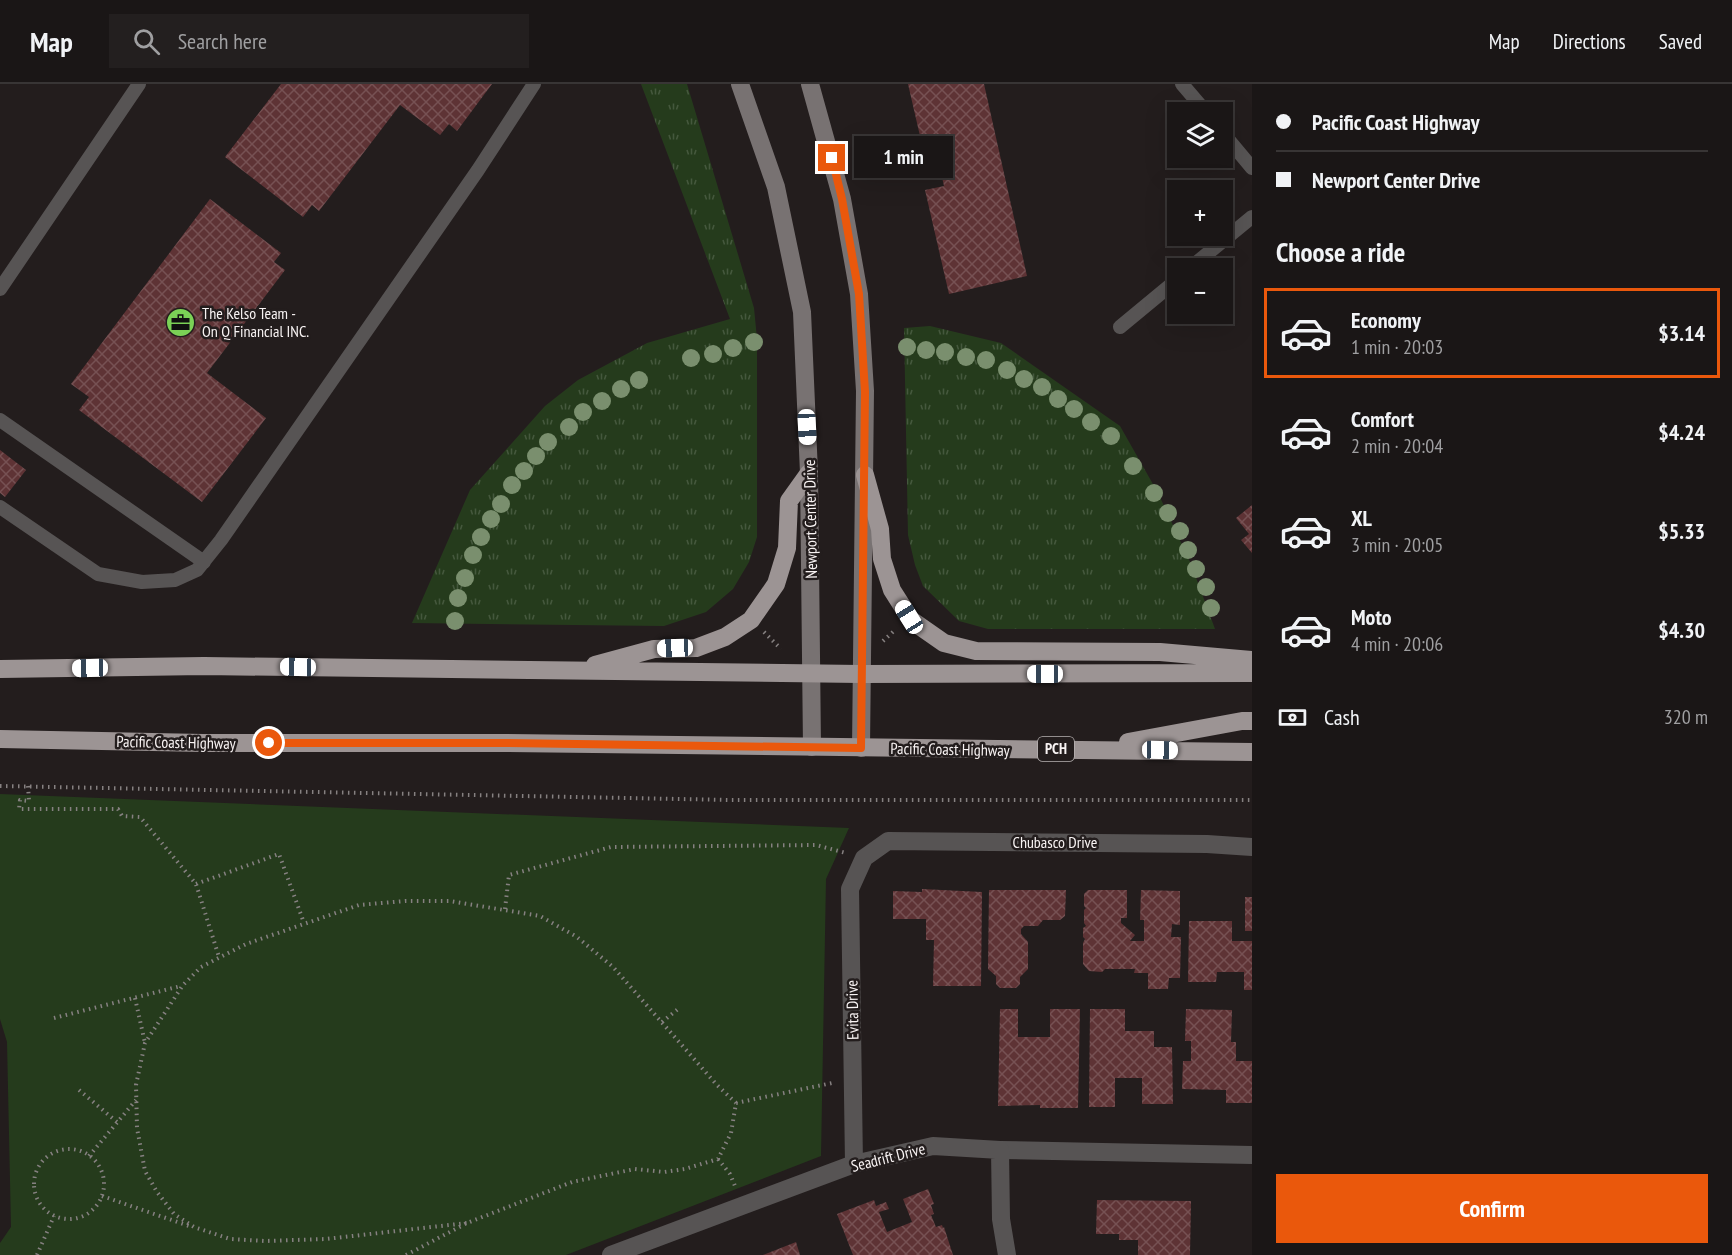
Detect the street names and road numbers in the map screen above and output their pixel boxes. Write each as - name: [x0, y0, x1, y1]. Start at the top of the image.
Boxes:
- street label: Newport Center Drive: [799, 459, 821, 579]
- street label: Pacific Coast Highway: [116, 731, 236, 753]
- road number: PCH: [1038, 737, 1074, 761]
- street label: Pacific Coast Highway: [890, 738, 1010, 760]
- street label: Chubasco Drive: [1013, 832, 1097, 852]
- street label: Evita Drive: [841, 980, 863, 1040]
- street label: Seadrift Drive: [849, 1138, 927, 1176]

